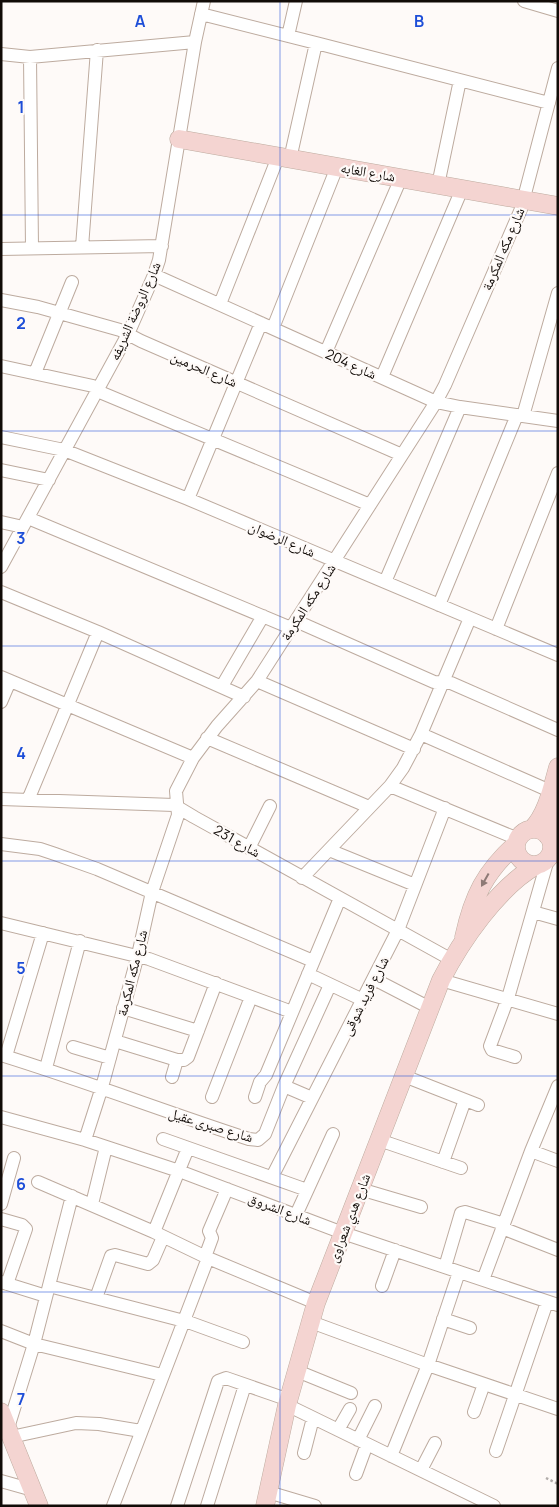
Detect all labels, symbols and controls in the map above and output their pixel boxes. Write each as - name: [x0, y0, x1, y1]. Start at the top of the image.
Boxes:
- text: A: [135, 10, 146, 32]
- text: B: [414, 10, 424, 32]
- text: 1: [17, 96, 25, 118]
- street label: شارع الغابه: [339, 157, 397, 187]
- street label: شارع مكه المكرمة: [477, 204, 529, 294]
- street label: شارع الروضة الشريفه: [104, 259, 166, 363]
- text: 2: [16, 312, 26, 334]
- street label: شارع 204: [322, 344, 380, 384]
- street label: شارع الحرمين: [168, 346, 240, 392]
- street label: شارع الرضوان: [246, 516, 318, 562]
- text: 3: [16, 527, 26, 549]
- street label: شارع مكه المكرمة: [276, 560, 340, 644]
- text: 4: [16, 742, 26, 764]
- street label: شارع 231: [210, 820, 264, 862]
- one-way arrow: [480, 874, 489, 887]
- street label: شارع مكه المكرمة: [112, 928, 152, 1018]
- street label: شارع فريد شوقى: [336, 953, 394, 1039]
- text: 5: [16, 957, 26, 979]
- street label: شارع صبرى عقيل: [166, 1103, 256, 1147]
- street label: شارع هدي شعراوى: [323, 1171, 377, 1266]
- text: 6: [16, 1173, 26, 1195]
- street label: شارع الشروق: [245, 1188, 315, 1230]
- text: 7: [17, 1388, 25, 1410]

